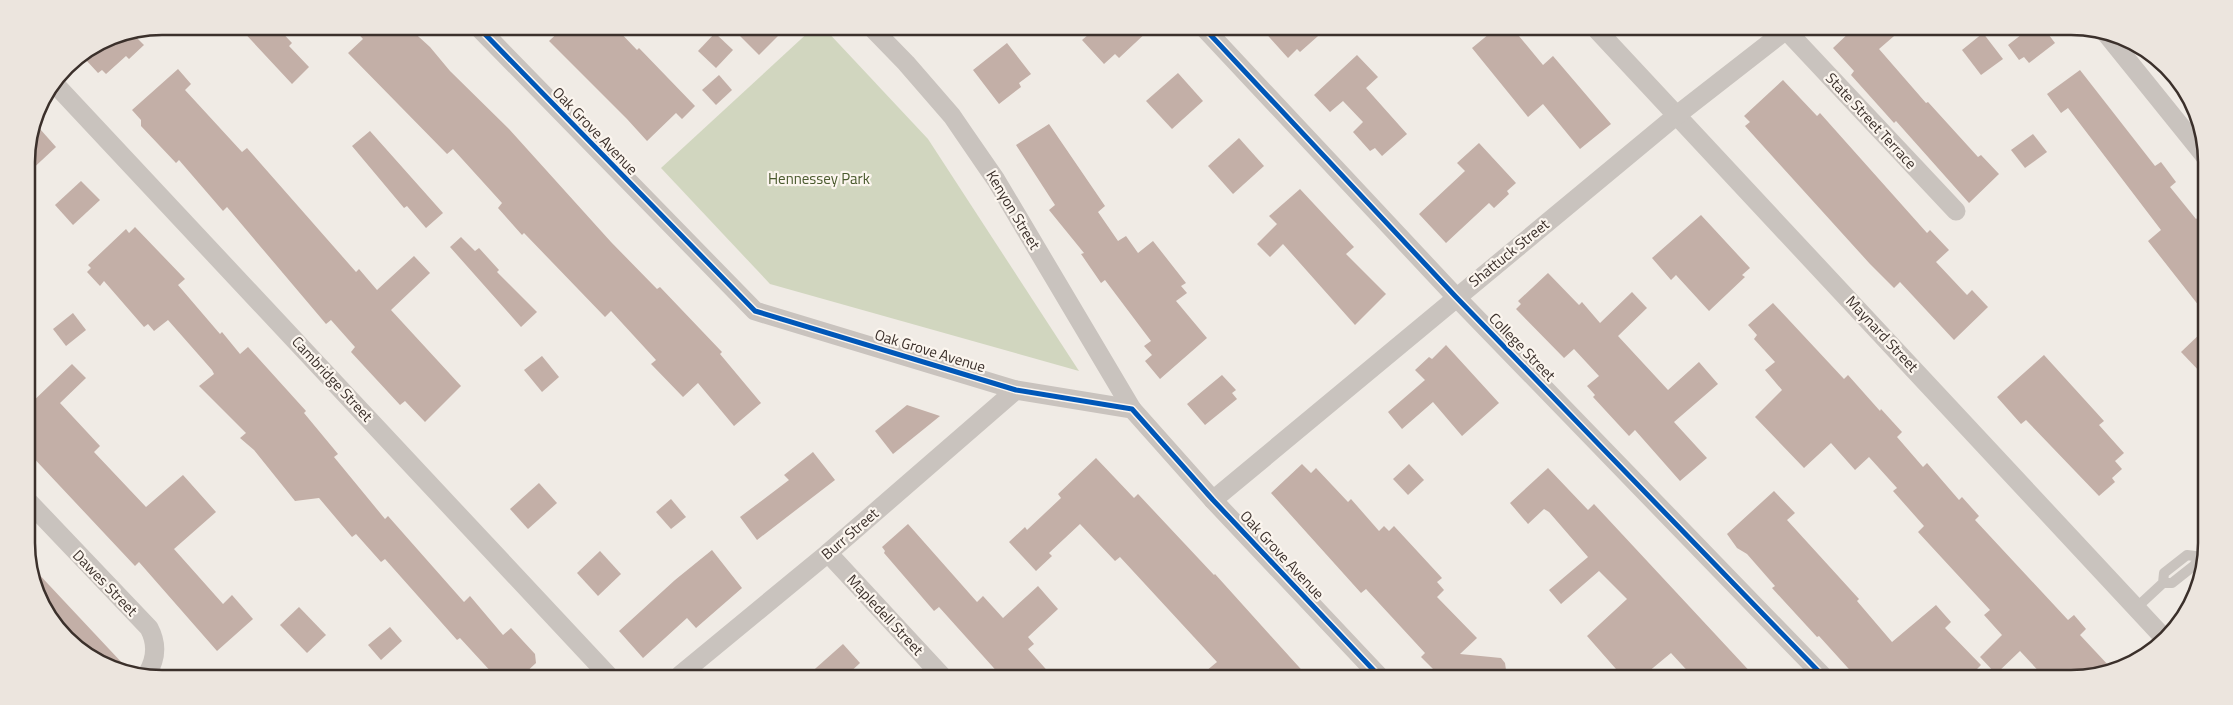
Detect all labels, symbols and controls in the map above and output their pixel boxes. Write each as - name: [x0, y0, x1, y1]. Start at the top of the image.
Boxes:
- street label: State Street Terrace: [1820, 67, 1922, 174]
- street label: Oak Grove Avenue: [547, 81, 644, 180]
- street label: Kenyon Street: [981, 166, 1047, 254]
- park label: Hennessey Park: [768, 167, 870, 190]
- street label: Shattuck Street: [1463, 212, 1555, 292]
- street label: Maynard Street: [1841, 290, 1925, 378]
- street label: College Street: [1484, 307, 1562, 387]
- street label: Oak Grove Avenue: [872, 323, 988, 378]
- street label: Cambridge Street: [287, 331, 379, 427]
- street label: Burr Street: [816, 502, 884, 565]
- street label: Oak Grove Avenue: [1235, 505, 1330, 604]
- street label: Dawes Street: [68, 544, 144, 622]
- street label: Mapledell Street: [842, 569, 930, 661]

